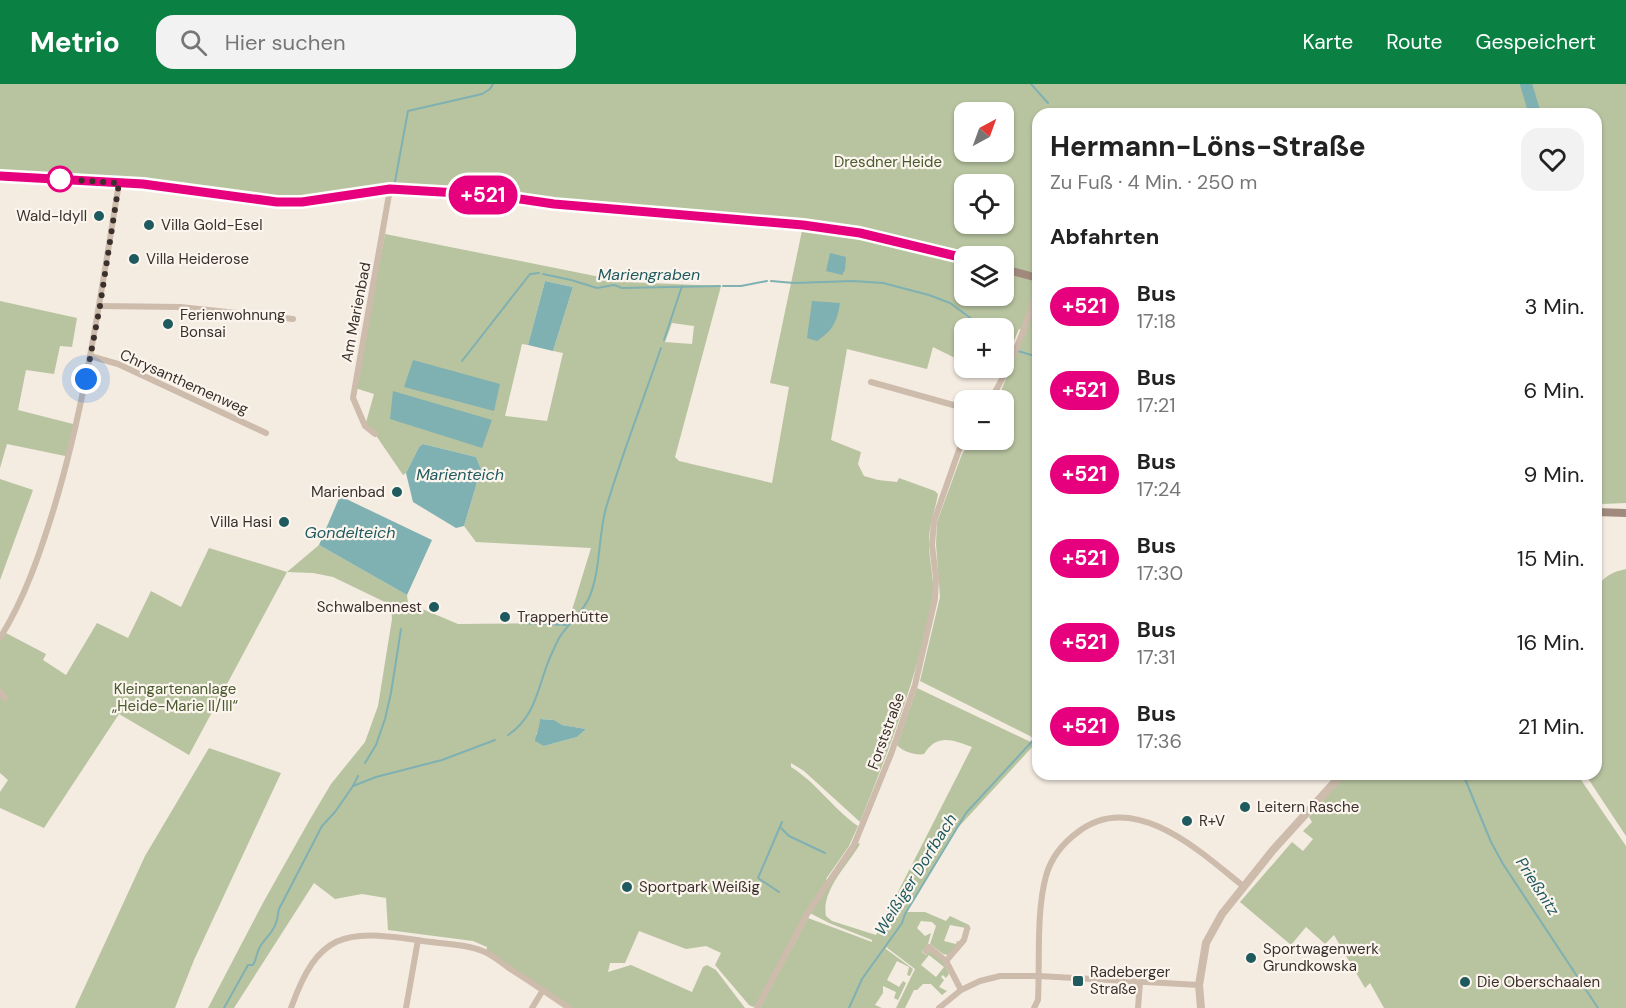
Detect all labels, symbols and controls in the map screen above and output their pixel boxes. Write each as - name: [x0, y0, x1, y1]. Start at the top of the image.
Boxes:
- search box: [156, 15, 576, 69]
- text: Metrio: [30, 24, 120, 61]
- icon: search: [177, 26, 210, 59]
- text: Hier suchen: [225, 28, 346, 57]
- text: Karte: [1302, 28, 1353, 56]
- text: Route: [1386, 28, 1442, 56]
- text: Gespeichert: [1475, 28, 1596, 56]
- north arrow: [954, 102, 1014, 162]
- map controls: [954, 102, 1014, 450]
- text: Hermann-Löns-Straße: [1050, 128, 1366, 165]
- button: heart: [1521, 128, 1584, 191]
- park label: Dresdner Heide: [834, 152, 942, 172]
- unlabelled marker: [47, 166, 73, 192]
- text: Zu Fuß · 4 Min. · 250 m: [1050, 169, 1257, 195]
- button: locate: [954, 174, 1014, 234]
- line badge: +521: [441, 176, 525, 214]
- text: +521: [461, 181, 505, 209]
- place label: Wald-Idyll: [16, 206, 87, 226]
- marker: Wald-Idyll: [92, 209, 106, 223]
- place label: Villa Gold-Esel: [161, 215, 262, 235]
- marker: Villa Gold-Esel: [142, 218, 156, 232]
- text: Abfahrten: [1050, 222, 1159, 251]
- button: layers: [954, 246, 1014, 306]
- place label: Villa Heiderose: [146, 249, 249, 269]
- marker: Villa Heiderose: [127, 252, 141, 266]
- street label: Am Marienbad: [337, 260, 375, 364]
- water label: Mariengraben: [598, 264, 700, 285]
- text: Bus: [1137, 279, 1176, 308]
- text: +521: [1062, 292, 1107, 320]
- text: 3 Min.: [1524, 292, 1584, 321]
- place label: Ferienwohnung Bonsai: [180, 305, 285, 342]
- text: 17:18: [1137, 308, 1176, 334]
- marker: Ferienwohnung Bonsai: [161, 317, 175, 331]
- button: +: [954, 318, 1014, 378]
- street label: Chrysanthemenweg: [117, 345, 251, 419]
- text: Bus: [1137, 363, 1176, 392]
- your location: [71, 364, 101, 394]
- text: +521: [1062, 376, 1107, 404]
- text: 6 Min.: [1524, 376, 1584, 405]
- button: −: [954, 390, 1014, 450]
- text: 17:21: [1137, 392, 1176, 418]
- text: Bus: [1137, 447, 1176, 476]
- text: +521: [1062, 460, 1107, 488]
- text: 9 Min.: [1524, 460, 1584, 489]
- water label: Marienteich: [416, 464, 504, 485]
- text: 17:24: [1137, 476, 1181, 502]
- place label: Marienbad: [311, 482, 385, 502]
- marker: Marienbad: [390, 485, 404, 499]
- place label: Villa Hasi: [210, 512, 272, 532]
- marker: Villa Hasi: [277, 515, 291, 529]
- water label: Gondelteich: [305, 522, 395, 543]
- text: Bus: [1137, 531, 1176, 560]
- text: +521: [1062, 544, 1107, 572]
- text: 15 Min.: [1517, 544, 1584, 573]
- text: 17:30: [1137, 560, 1183, 586]
- place label: Schwalbennest: [317, 597, 422, 617]
- marker: Schwalbennest: [427, 600, 441, 614]
- place label: Trapperhütte: [517, 607, 608, 627]
- marker: Trapperhütte: [498, 610, 512, 624]
- text: Bus: [1137, 615, 1176, 644]
- text: +521: [1062, 628, 1107, 656]
- text: 16 Min.: [1517, 628, 1584, 657]
- text: 17:31: [1137, 644, 1176, 670]
- park label: Kleingartenanlage „Heide-Marie II/III“: [112, 679, 238, 716]
- street label: Forststraße: [863, 690, 909, 772]
- text: Bus: [1137, 699, 1176, 728]
- text: +521: [1062, 712, 1107, 740]
- text: 21 Min.: [1518, 712, 1584, 741]
- text: 17:36: [1137, 728, 1182, 754]
- place label: Leitern Rasche: [1257, 797, 1359, 817]
- marker: Leitern Rasche: [1238, 800, 1252, 814]
- water label: Weißiger Dorfbach: [870, 810, 961, 939]
- place label: R+V: [1199, 811, 1225, 831]
- marker: R+V: [1180, 814, 1194, 828]
- water label: Prießnitz: [1511, 853, 1565, 920]
- place label: Sportpark Weißig: [639, 877, 760, 897]
- marker: Sportpark Weißig: [620, 880, 634, 894]
- place label: Sportwagenwerk Grundkowska: [1263, 939, 1379, 976]
- marker: Sportwagenwerk Grundkowska: [1244, 951, 1258, 965]
- place label: Radeberger Straße: [1090, 962, 1171, 999]
- place label: Die Oberschaalen: [1477, 972, 1600, 992]
- marker: Radeberger Straße: [1071, 974, 1085, 988]
- marker: Die Oberschaalen: [1458, 975, 1472, 989]

